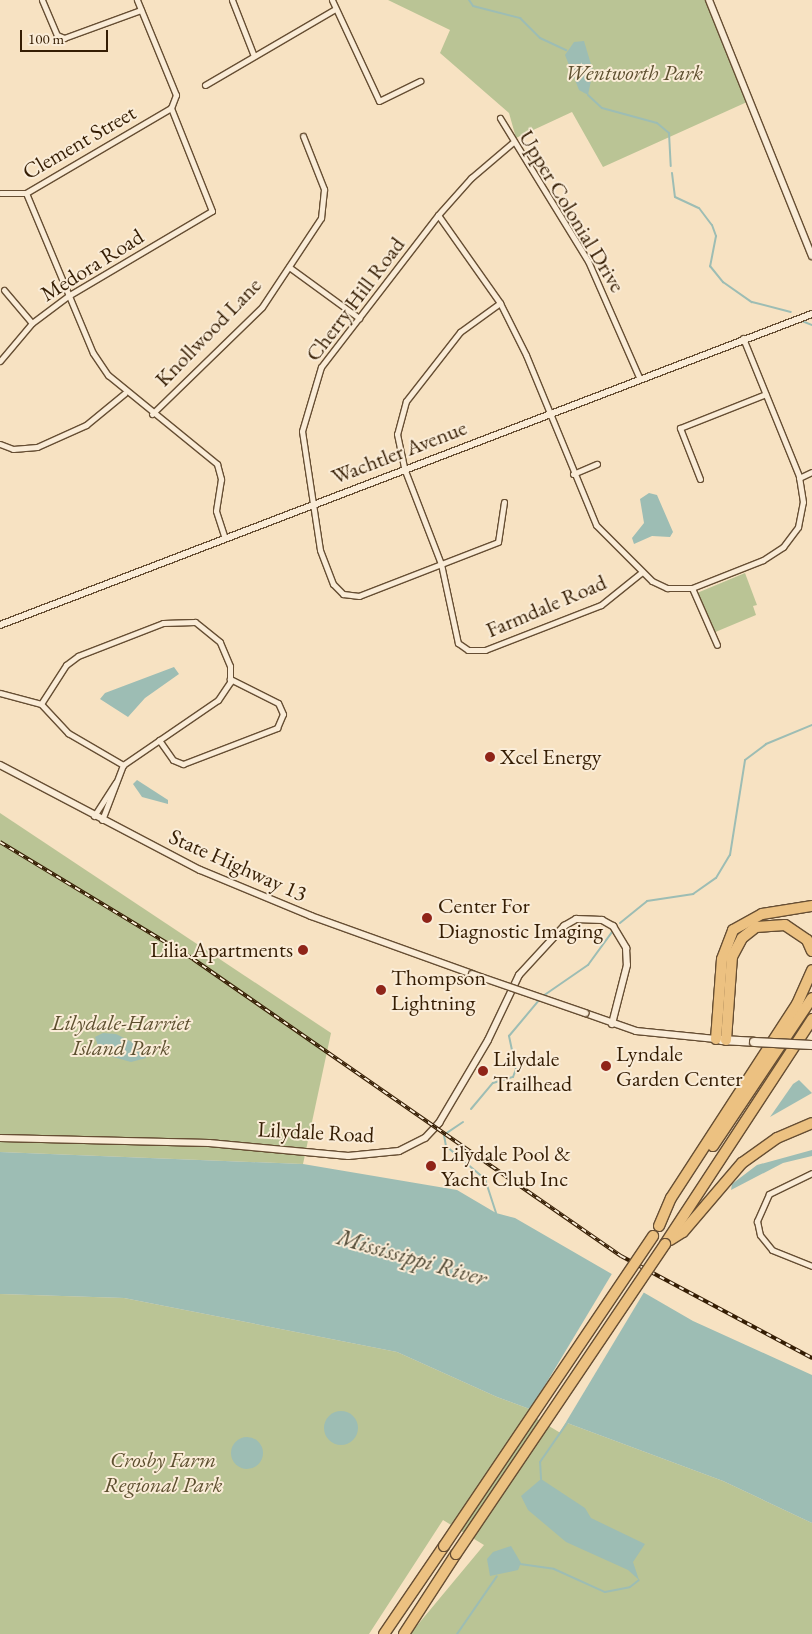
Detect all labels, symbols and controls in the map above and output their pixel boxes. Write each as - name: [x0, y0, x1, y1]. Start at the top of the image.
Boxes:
- scale bar: [22, 20, 110, 52]
- text: 100 m: [28, 29, 64, 48]
- park label: Wentworth Park: [565, 60, 703, 86]
- street label: Clement Street: [18, 99, 140, 185]
- street label: Upper Colonial Drive: [513, 125, 631, 297]
- street label: Medora Road: [36, 223, 148, 307]
- street label: Cherry Hill Road: [300, 232, 410, 366]
- street label: Knollwood Lane: [149, 272, 267, 392]
- street label: Wachtler Avenue: [328, 414, 470, 490]
- street label: Farmdale Road: [482, 569, 610, 643]
- place label: Xcel Energy: [500, 744, 601, 770]
- marker: Xcel Energy: [484, 751, 496, 763]
- street label: State Highway 13: [165, 823, 311, 907]
- place label: Center For Diagnostic Imaging: [438, 892, 603, 944]
- marker: Center For Diagnostic Imaging: [420, 911, 434, 925]
- place label: Lilia Apartments: [150, 937, 293, 963]
- marker: Lilia Apartments: [297, 944, 309, 956]
- place label: Thompson Lightning: [391, 964, 486, 1016]
- marker: Thompson Lightning: [375, 984, 387, 996]
- park label: Lilydale-Harriet Island Park: [52, 1009, 190, 1060]
- place label: Lyndale Garden Center: [616, 1040, 743, 1092]
- place label: Lilydale Trailhead: [493, 1045, 572, 1096]
- marker: Lyndale Garden Center: [600, 1060, 612, 1072]
- marker: Lilydale Trailhead: [477, 1065, 489, 1077]
- street label: Lilydale Road: [257, 1116, 375, 1148]
- place label: Lilydale Pool & Yacht Club Inc: [441, 1140, 571, 1192]
- marker: Lilydale Pool & Yacht Club Inc: [425, 1160, 437, 1172]
- water label: Mississippi River: [334, 1222, 490, 1292]
- park label: Crosby Farm Regional Park: [104, 1446, 222, 1498]

